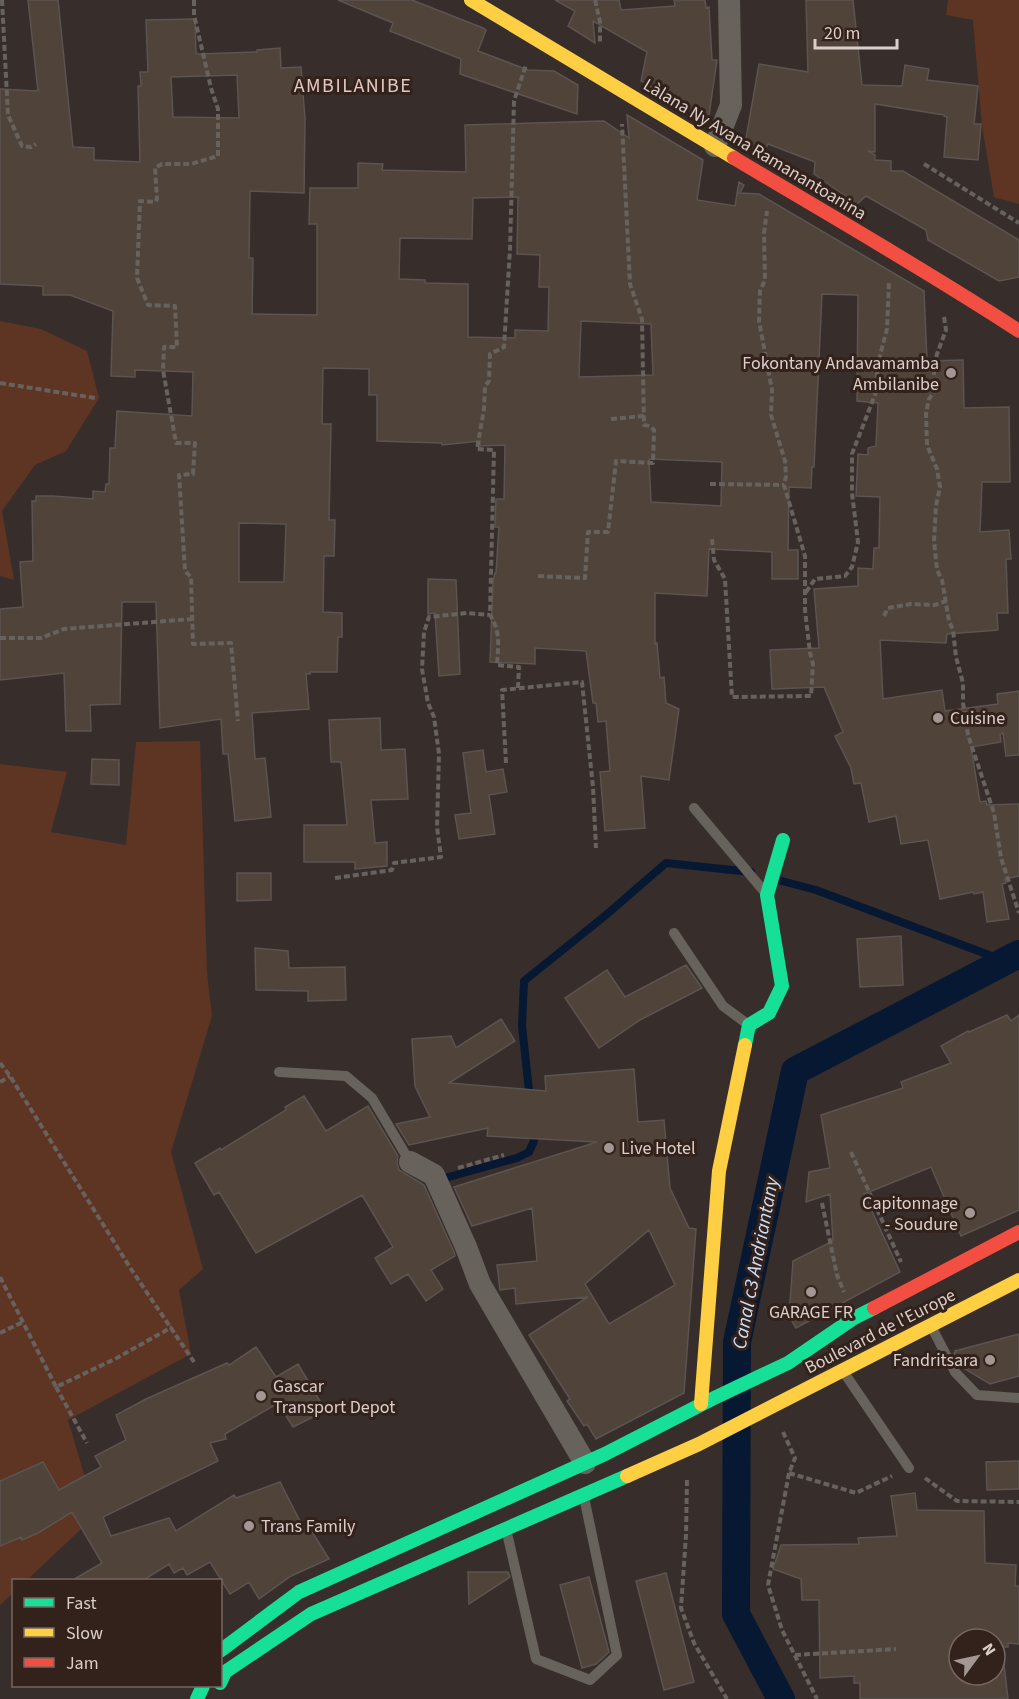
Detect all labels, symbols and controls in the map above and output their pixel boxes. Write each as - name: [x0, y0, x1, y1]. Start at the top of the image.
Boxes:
- scale bar: [815, 12, 898, 50]
- text: 20 m: [824, 21, 860, 46]
- district label: AMBILANIBE: [294, 72, 412, 100]
- street label: Làlana Ny Avana Ramanantoanina: [638, 73, 871, 226]
- place label: Fokontany Andavamamba Ambilanibe: [742, 351, 939, 397]
- marker: Fokontany Andavamamba Ambilanibe: [944, 366, 958, 380]
- place label: Cuisine: [950, 706, 1005, 731]
- marker: Cuisine: [931, 711, 945, 725]
- place label: Live Hotel: [621, 1136, 696, 1161]
- marker: Live Hotel: [602, 1141, 616, 1155]
- water label: Canal c3 Andriantany: [726, 1174, 787, 1352]
- place label: Capitonnage - Soudure: [862, 1191, 958, 1237]
- marker: Capitonnage - Soudure: [963, 1206, 977, 1220]
- street label: Boulevard de l'Europe: [801, 1283, 960, 1380]
- marker: GARAGE FR: [804, 1285, 818, 1299]
- place label: GARAGE FR: [769, 1300, 853, 1325]
- place label: Fandritsara: [893, 1348, 978, 1373]
- marker: Fandritsara: [983, 1353, 997, 1367]
- place label: Gascar Transport Depot: [273, 1374, 395, 1420]
- marker: Gascar Transport Depot: [254, 1389, 268, 1403]
- place label: Trans Family: [261, 1514, 356, 1539]
- marker: Trans Family: [242, 1519, 256, 1533]
- legend: [12, 1579, 222, 1687]
- text: Fast: [66, 1591, 97, 1616]
- text: Slow: [66, 1621, 103, 1646]
- north arrow: [947, 1627, 1007, 1687]
- text: N: [977, 1639, 1001, 1660]
- text: Jam: [66, 1651, 99, 1676]

